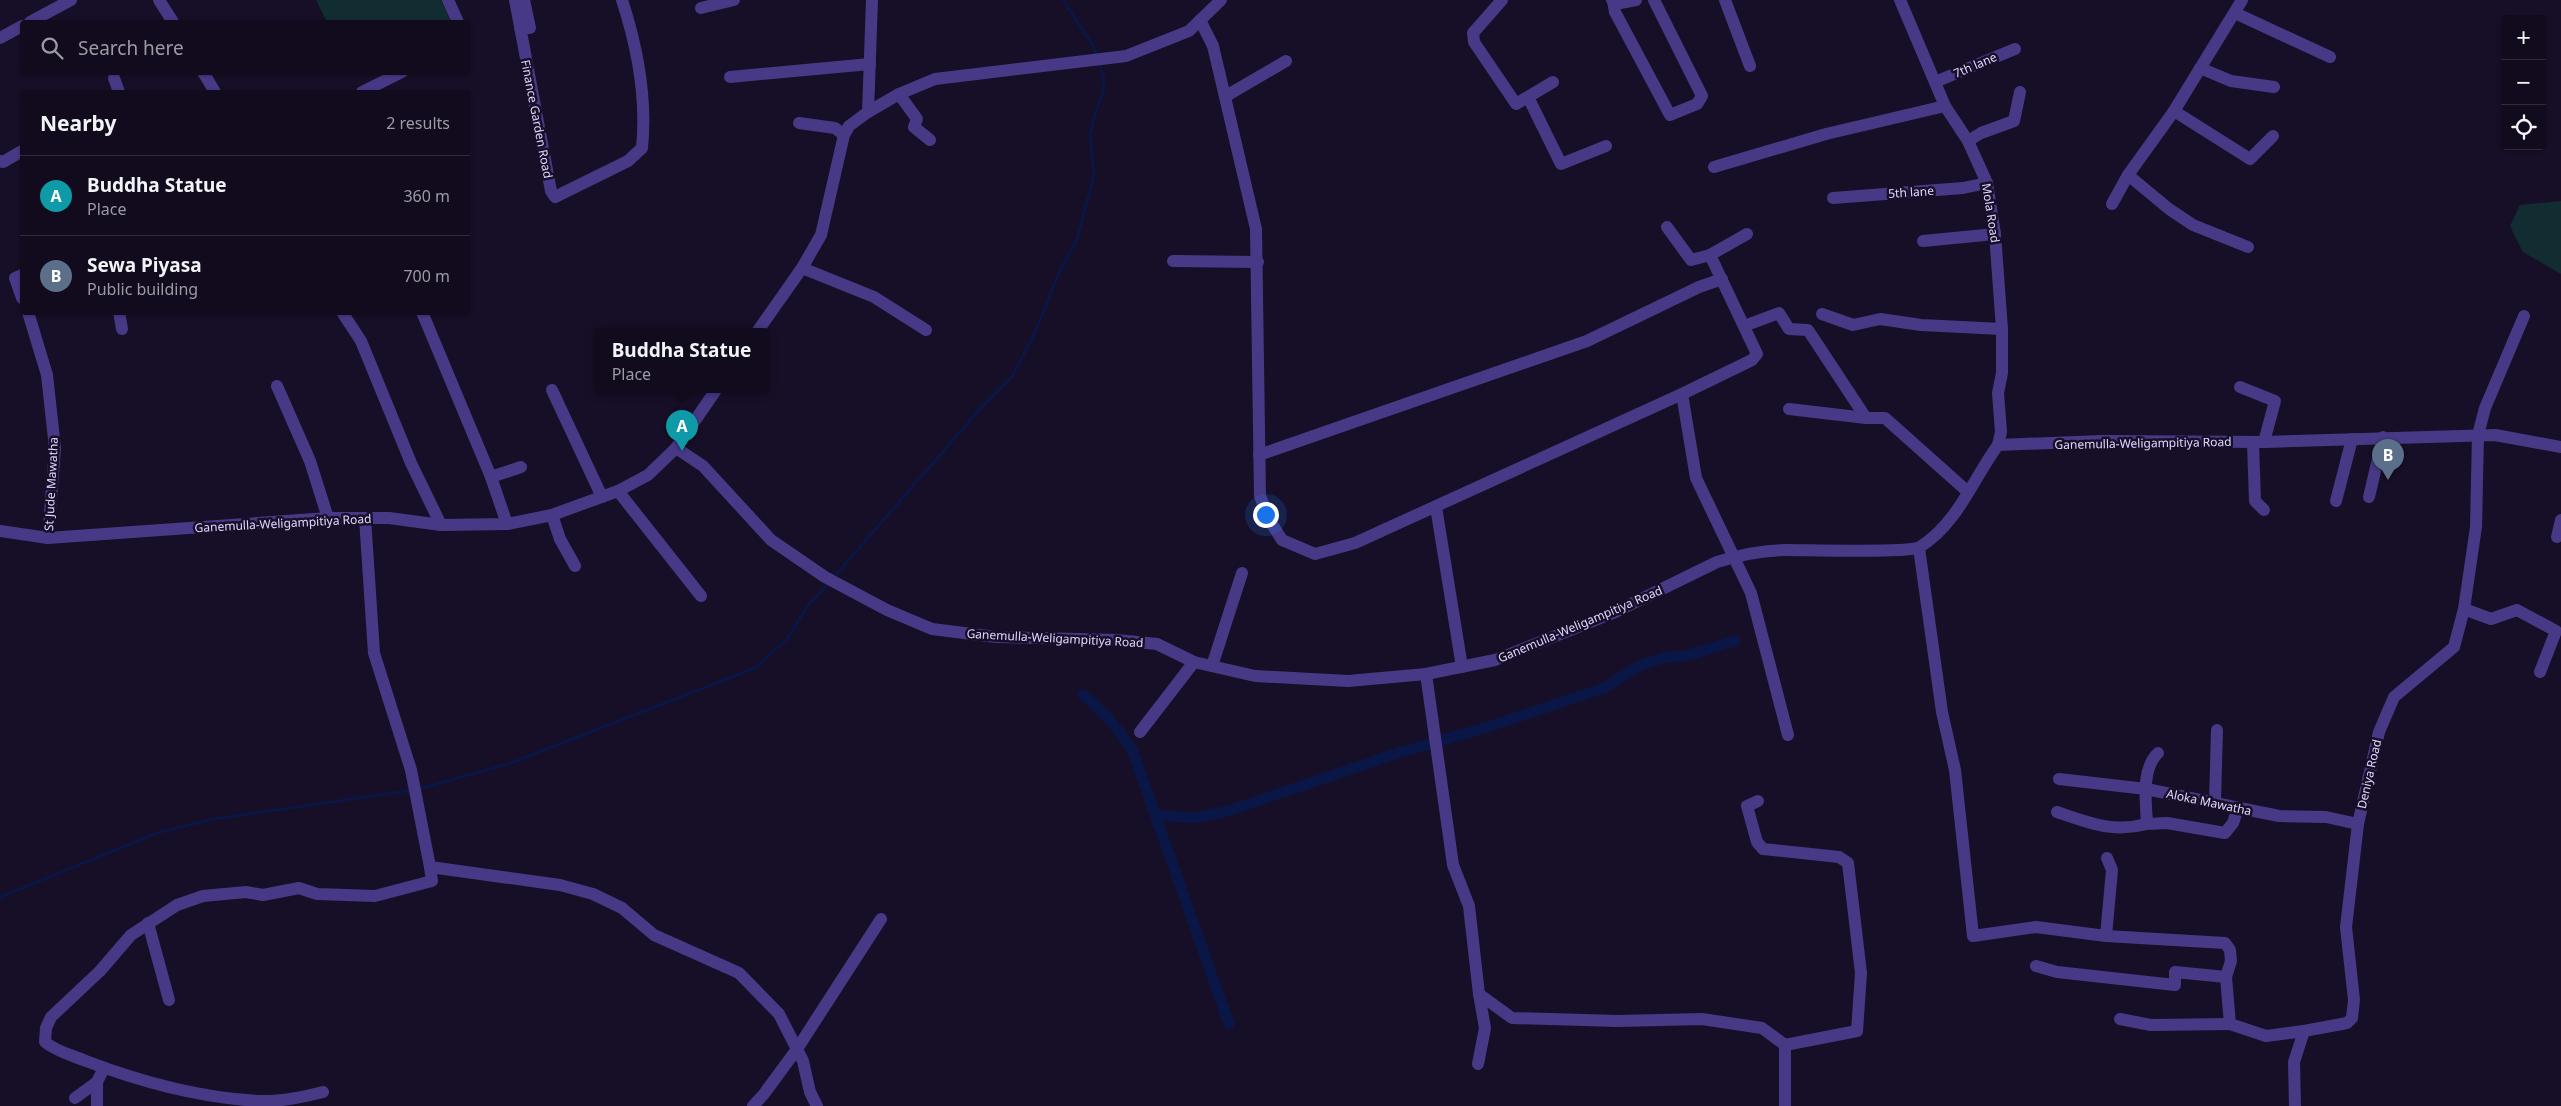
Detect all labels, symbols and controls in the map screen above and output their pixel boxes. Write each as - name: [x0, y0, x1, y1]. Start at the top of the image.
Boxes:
- map controls: [2501, 15, 2546, 150]
- button: +: [2501, 15, 2546, 60]
- search box: [20, 20, 470, 75]
- icon: search: [38, 34, 66, 62]
- text: Search here: [78, 35, 184, 61]
- street label: 7th lane: [1951, 48, 2000, 82]
- street label: Finance Garden Road: [517, 58, 557, 180]
- button: −: [2501, 60, 2546, 105]
- button: locate: [2501, 105, 2546, 150]
- text: Nearby: [40, 109, 116, 137]
- text: 2 results: [386, 112, 450, 134]
- text: Buddha Statue: [87, 172, 227, 198]
- street label: 5th lane: [1888, 182, 1935, 202]
- street label: Mola Road: [1978, 182, 2004, 244]
- text: A: [50, 185, 62, 207]
- text: 360 m: [403, 185, 450, 207]
- text: Place: [87, 198, 127, 220]
- text: Sewa Piyasa: [87, 252, 202, 278]
- text: B: [51, 265, 61, 287]
- text: 700 m: [403, 265, 450, 287]
- text: Public building: [87, 278, 198, 300]
- popup: [594, 328, 769, 393]
- text: Buddha Statue: [612, 337, 751, 363]
- text: Place: [612, 363, 651, 385]
- pin: A: [666, 410, 698, 451]
- street label: Ganemulla-Weligampitiya Road: [2054, 433, 2232, 453]
- street label: St Jude Mawatha: [40, 436, 62, 532]
- pin: B: [2372, 439, 2404, 480]
- your location: [1253, 502, 1279, 528]
- street label: Ganemulla-Weligampitiya Road: [194, 510, 372, 536]
- street label: Ganemulla-Weligampitiya Road: [1495, 582, 1665, 666]
- street label: Ganemulla-Weligampitiya Road: [966, 625, 1144, 651]
- street label: Deniya Road: [2353, 738, 2385, 810]
- street label: Aloka Mawatha: [2165, 785, 2253, 819]

